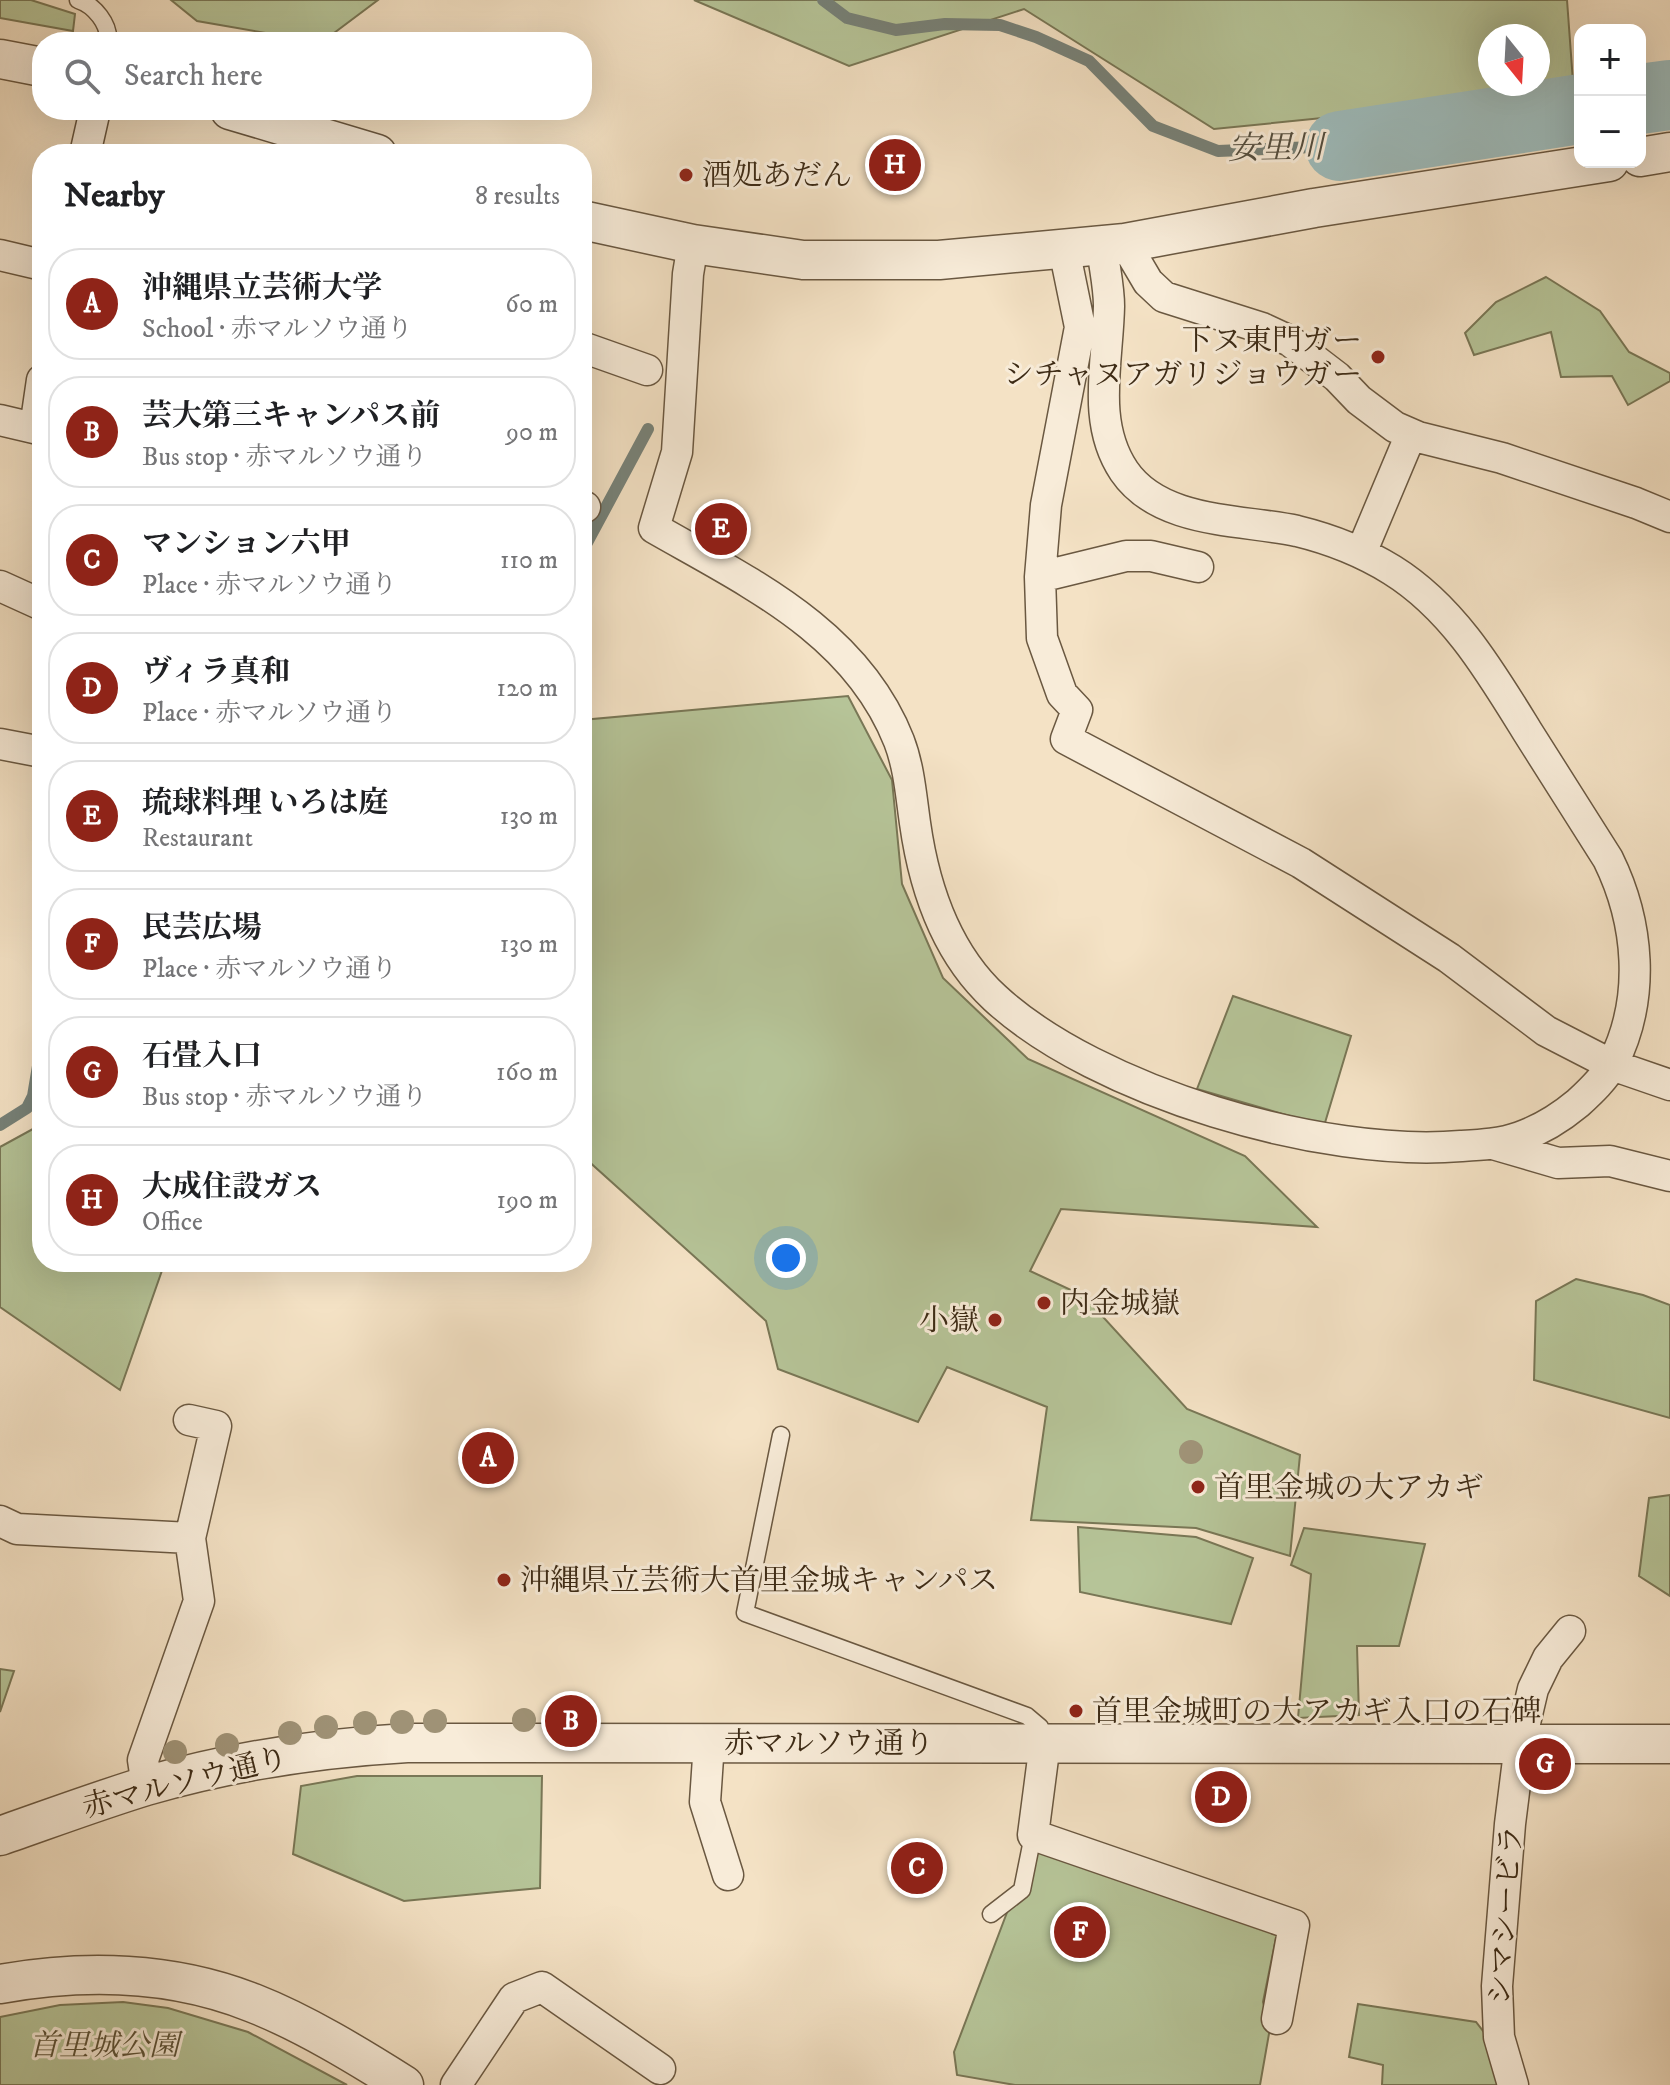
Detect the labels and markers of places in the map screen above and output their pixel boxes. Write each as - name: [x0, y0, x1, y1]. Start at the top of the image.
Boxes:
- pin: H: [869, 135, 921, 195]
- place label: 酒処あだん: [702, 158, 852, 195]
- marker: 酒処あだん: [677, 166, 695, 184]
- place label: 下ヌ東門ガー シチャヌアガリジョウガー: [1004, 323, 1362, 394]
- marker: 下ヌ東門ガー シチャヌアガリジョウガー: [1369, 348, 1387, 366]
- pin: E: [695, 499, 747, 559]
- place label: 内金城嶽: [1060, 1286, 1180, 1323]
- marker: 内金城嶽: [1035, 1294, 1053, 1312]
- place label: 小嶽: [919, 1303, 979, 1340]
- marker: 小嶽: [986, 1311, 1004, 1329]
- pin: A: [462, 1428, 514, 1488]
- place label: 首里金城の大アカギ: [1214, 1470, 1484, 1507]
- marker: 首里金城の大アカギ: [1189, 1478, 1207, 1496]
- place label: 沖縄県立芸術大首里金城キャンパス: [520, 1563, 998, 1600]
- marker: 沖縄県立芸術大首里金城キャンパス: [495, 1571, 513, 1589]
- pin: B: [545, 1691, 597, 1751]
- place label: 首里金城町の大アカギ入口の石碑: [1092, 1694, 1542, 1731]
- marker: 首里金城町の大アカギ入口の石碑: [1067, 1702, 1085, 1720]
- pin: G: [1519, 1734, 1571, 1794]
- pin: D: [1195, 1767, 1247, 1827]
- pin: C: [891, 1838, 943, 1898]
- pin: F: [1054, 1902, 1106, 1962]

